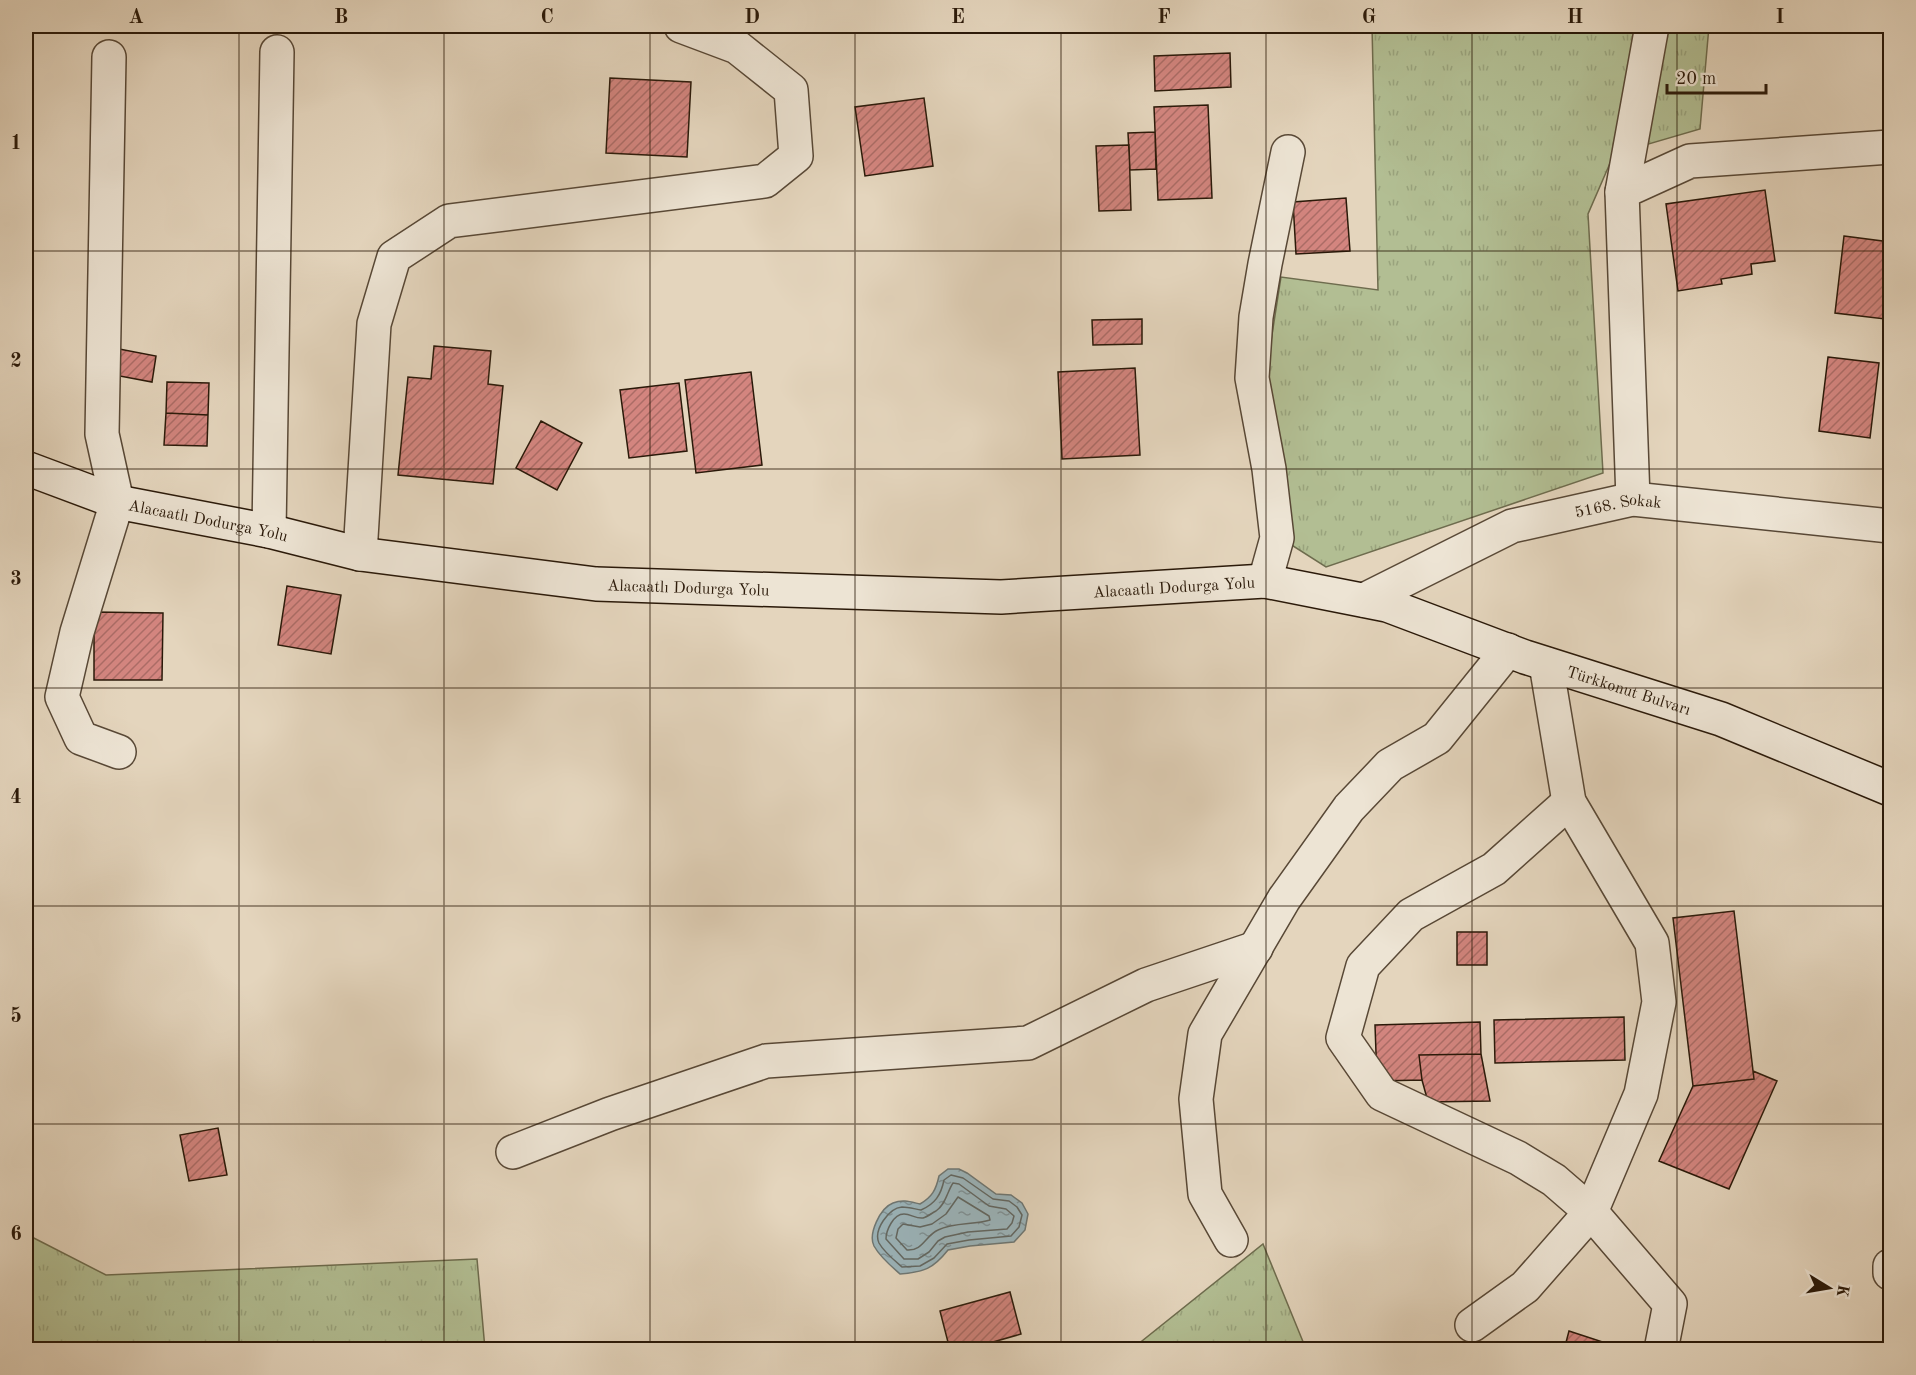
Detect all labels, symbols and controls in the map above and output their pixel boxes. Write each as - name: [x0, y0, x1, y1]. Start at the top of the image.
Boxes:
- text: A: [128, 8, 144, 28]
- text: B: [334, 8, 348, 28]
- text: C: [540, 8, 554, 28]
- text: D: [744, 8, 760, 28]
- text: E: [951, 8, 965, 28]
- text: F: [1157, 8, 1171, 28]
- text: G: [1362, 8, 1376, 28]
- text: H: [1567, 8, 1583, 28]
- text: I: [1776, 8, 1784, 28]
- scale bar: [1667, 57, 1766, 95]
- text: 20 m: [1676, 70, 1716, 88]
- text: 1: [10, 134, 22, 154]
- text: 2: [10, 352, 22, 372]
- street label: 5168. Sokak: [1573, 493, 1662, 522]
- street label: Alacaatlı Dodurga Yolu: [127, 498, 290, 546]
- text: 3: [10, 570, 22, 590]
- street label: Alacaatlı Dodurga Yolu: [1092, 576, 1256, 601]
- street label: Alacaatlı Dodurga Yolu: [607, 578, 770, 600]
- street label: Türkkonut Bulvarı: [1564, 665, 1692, 719]
- text: 4: [10, 788, 22, 808]
- text: 5: [10, 1006, 22, 1027]
- text: 6: [10, 1225, 22, 1245]
- north arrow: [1799, 1258, 1859, 1318]
- text: K: [1833, 1283, 1851, 1298]

